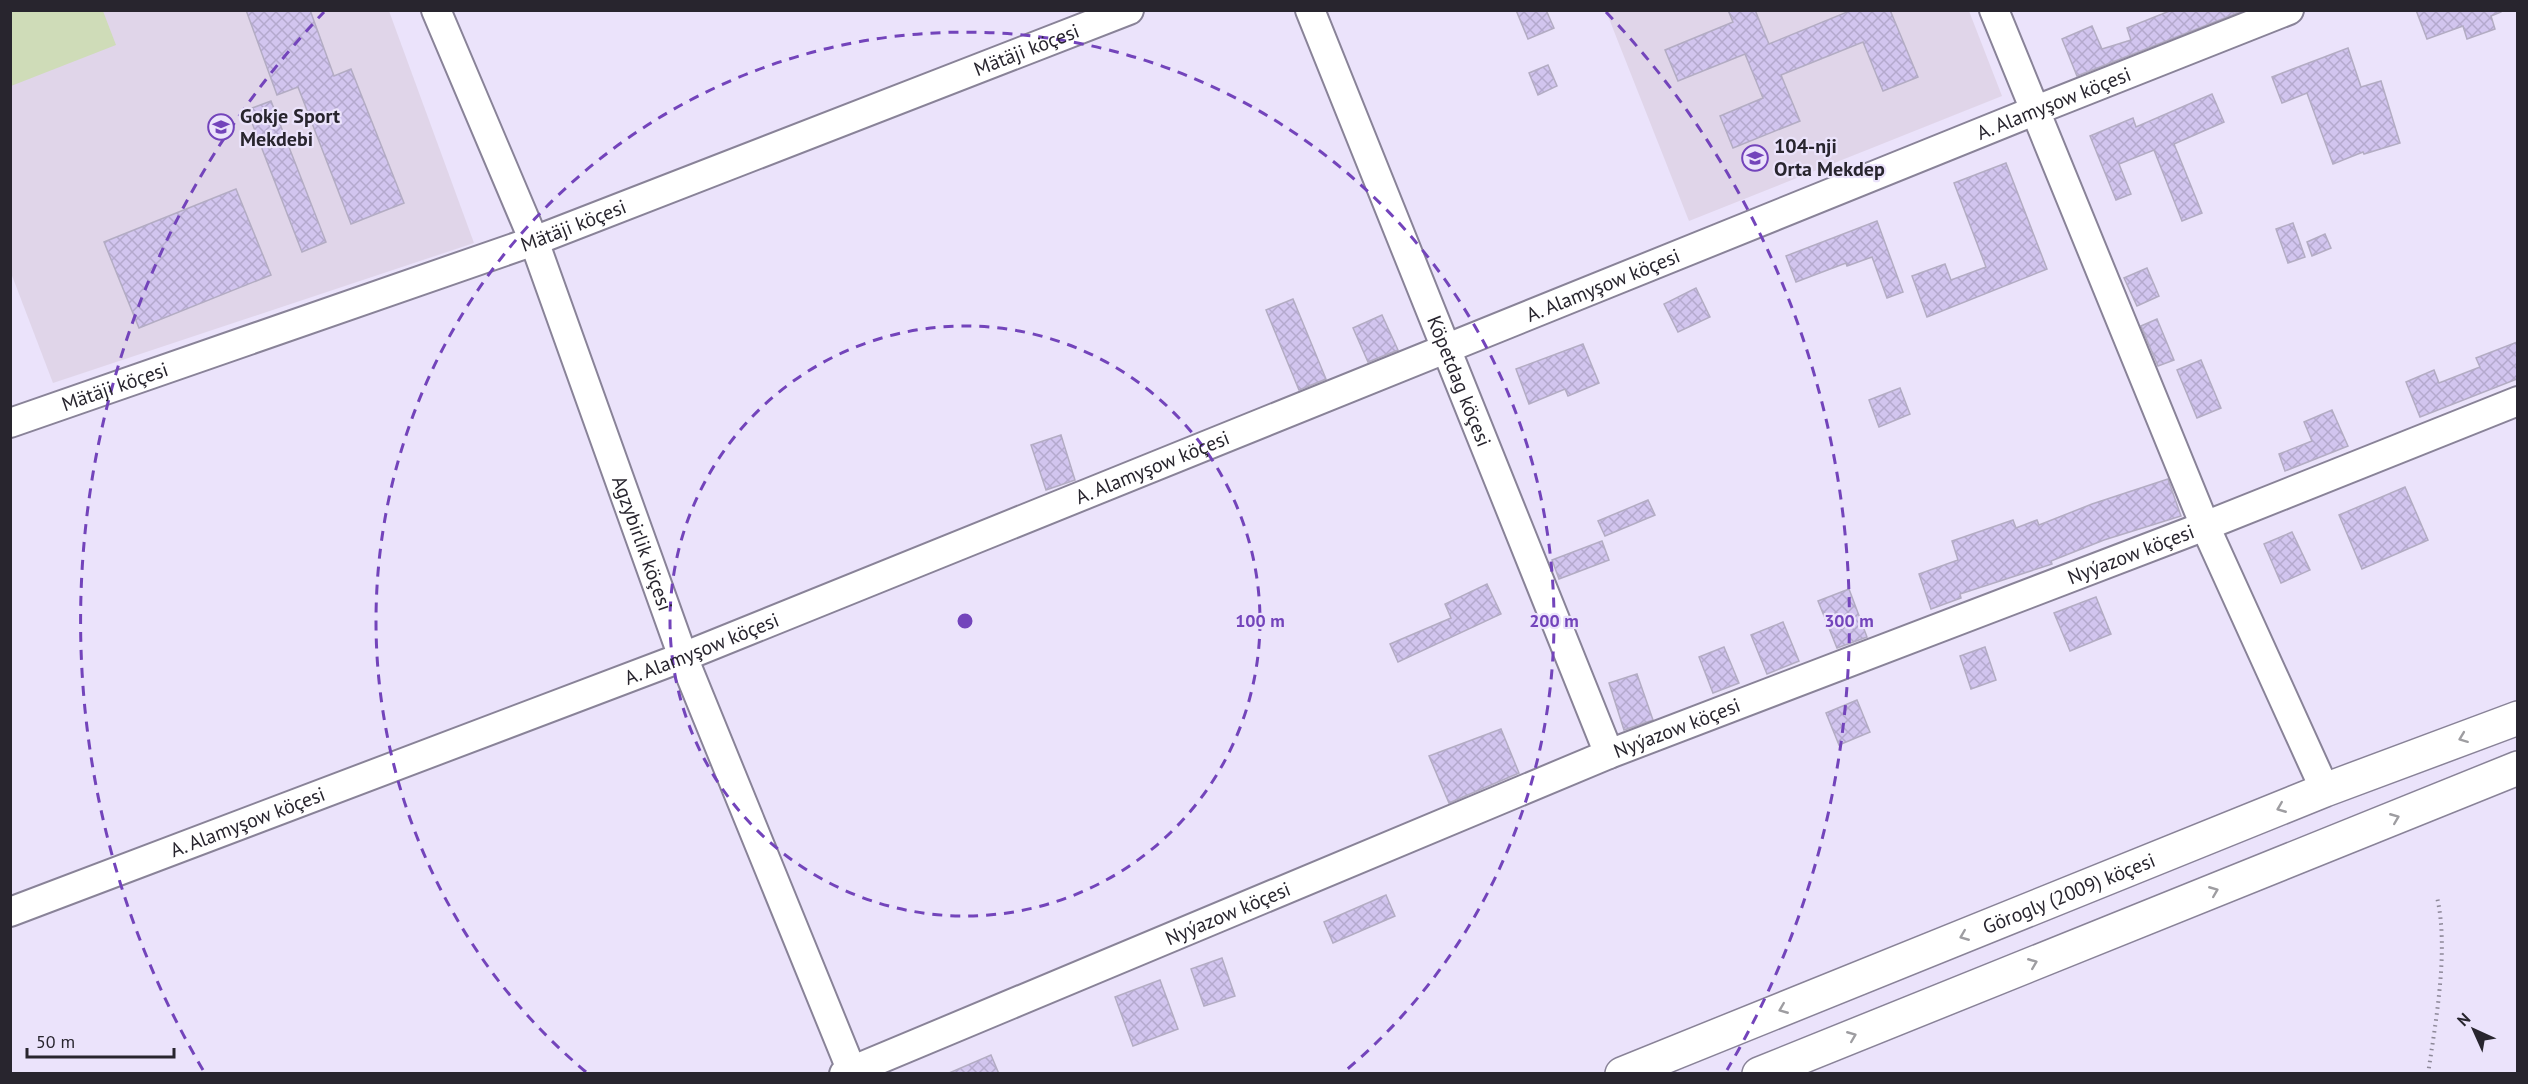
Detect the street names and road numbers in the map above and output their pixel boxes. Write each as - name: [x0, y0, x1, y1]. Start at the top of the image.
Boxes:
- street label: Mätäji köçesi: [970, 18, 1083, 82]
- street label: A. Alamyşow köçesi: [1973, 61, 2135, 146]
- street label: Mätäji köçesi: [517, 193, 630, 258]
- street label: A. Alamyşow köçesi: [1522, 242, 1684, 328]
- street label: Köpetdag köçesi: [1421, 312, 1497, 451]
- street label: Mätäji köçesi: [58, 356, 172, 417]
- street label: A. Alamyşow köçesi: [1072, 425, 1233, 510]
- street label: Agzybirlik köçesi: [606, 472, 678, 614]
- street label: Nyýazow köçesi: [2064, 518, 2198, 590]
- street label: A. Alamyşow köçesi: [621, 607, 783, 691]
- street label: Nyýazow köçesi: [1610, 692, 1744, 764]
- street label: A. Alamyşow köçesi: [166, 781, 329, 863]
- street label: Görogly (2009) köçesi: [1979, 847, 2159, 940]
- street label: Nyýazow köçesi: [1161, 876, 1294, 951]

